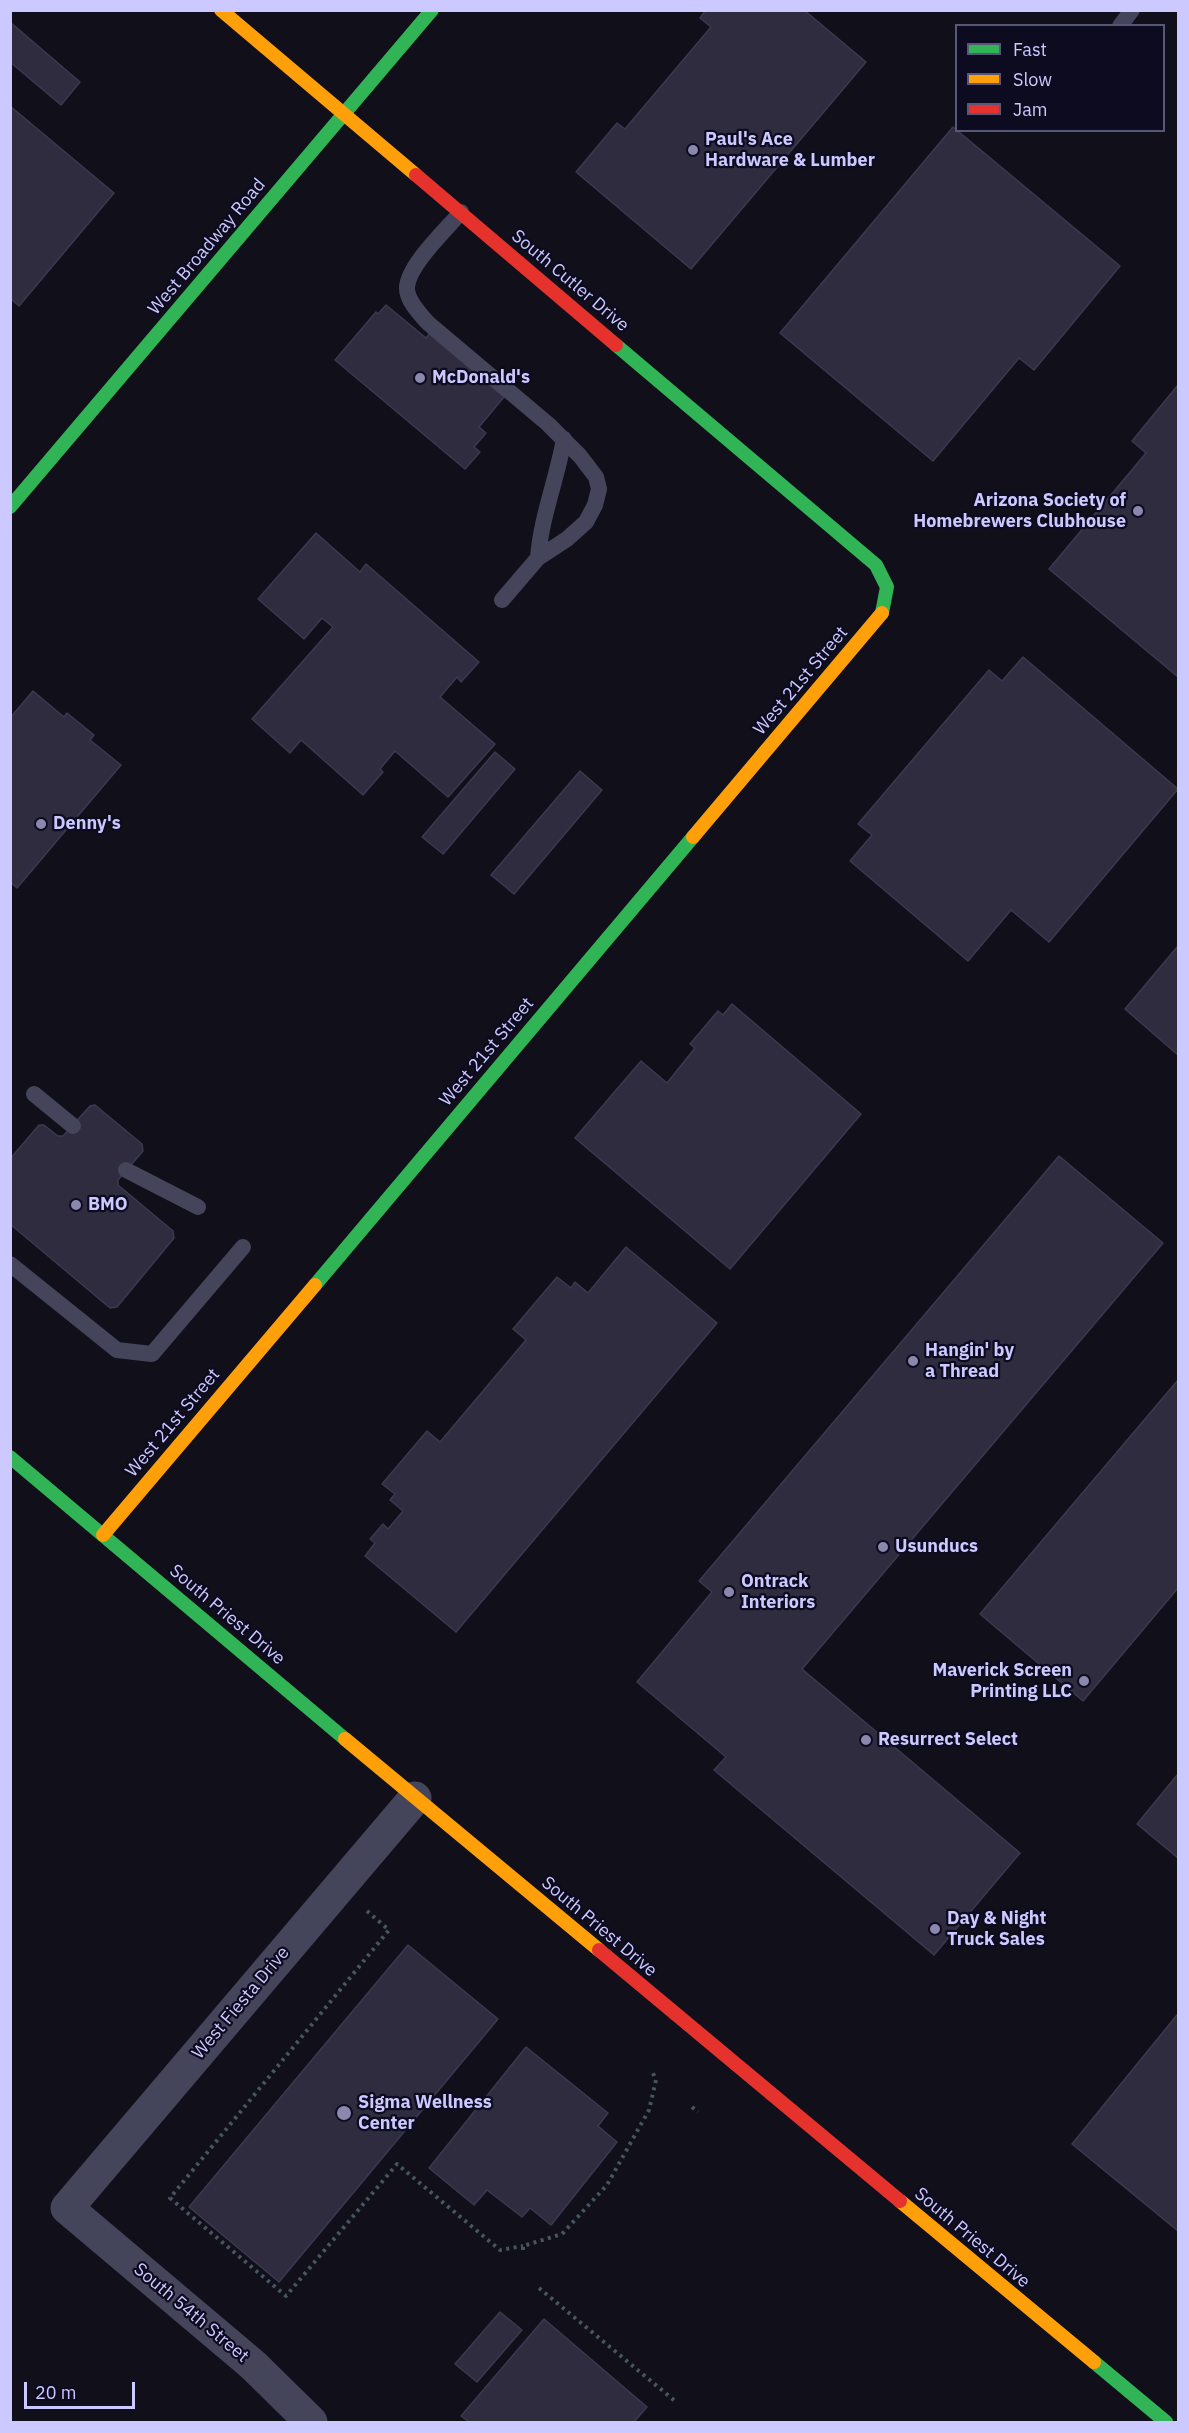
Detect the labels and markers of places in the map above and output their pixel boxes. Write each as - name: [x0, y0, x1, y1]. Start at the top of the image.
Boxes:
- place label: Paul's Ace Hardware & Lumber: [705, 129, 875, 172]
- marker: Paul's Ace Hardware & Lumber: [686, 143, 700, 157]
- place label: McDonald's: [432, 367, 530, 389]
- marker: McDonald's: [413, 371, 427, 385]
- place label: Arizona Society of Homebrewers Clubhouse: [913, 490, 1126, 532]
- marker: Arizona Society of Homebrewers Clubhouse: [1131, 504, 1145, 518]
- place label: Denny's: [53, 813, 121, 835]
- marker: Denny's: [34, 817, 48, 831]
- place label: BMO: [88, 1194, 128, 1216]
- marker: BMO: [69, 1198, 83, 1212]
- place label: Hangin' by a Thread: [925, 1340, 1014, 1382]
- marker: Hangin' by a Thread: [906, 1354, 920, 1368]
- place label: Usunducs: [895, 1536, 978, 1558]
- marker: Usunducs: [876, 1540, 890, 1554]
- place label: Ontrack Interiors: [741, 1571, 815, 1614]
- marker: Ontrack Interiors: [722, 1585, 736, 1599]
- place label: Maverick Screen Printing LLC: [933, 1660, 1072, 1702]
- marker: Maverick Screen Printing LLC: [1077, 1674, 1091, 1688]
- place label: Resurrect Select: [878, 1729, 1018, 1751]
- marker: Resurrect Select: [859, 1733, 873, 1747]
- place label: Day & Night Truck Sales: [947, 1908, 1046, 1950]
- marker: Day & Night Truck Sales: [928, 1922, 942, 1936]
- place label: Sigma Wellness Center: [358, 2092, 492, 2134]
- marker: Sigma Wellness Center: [335, 2104, 353, 2122]

